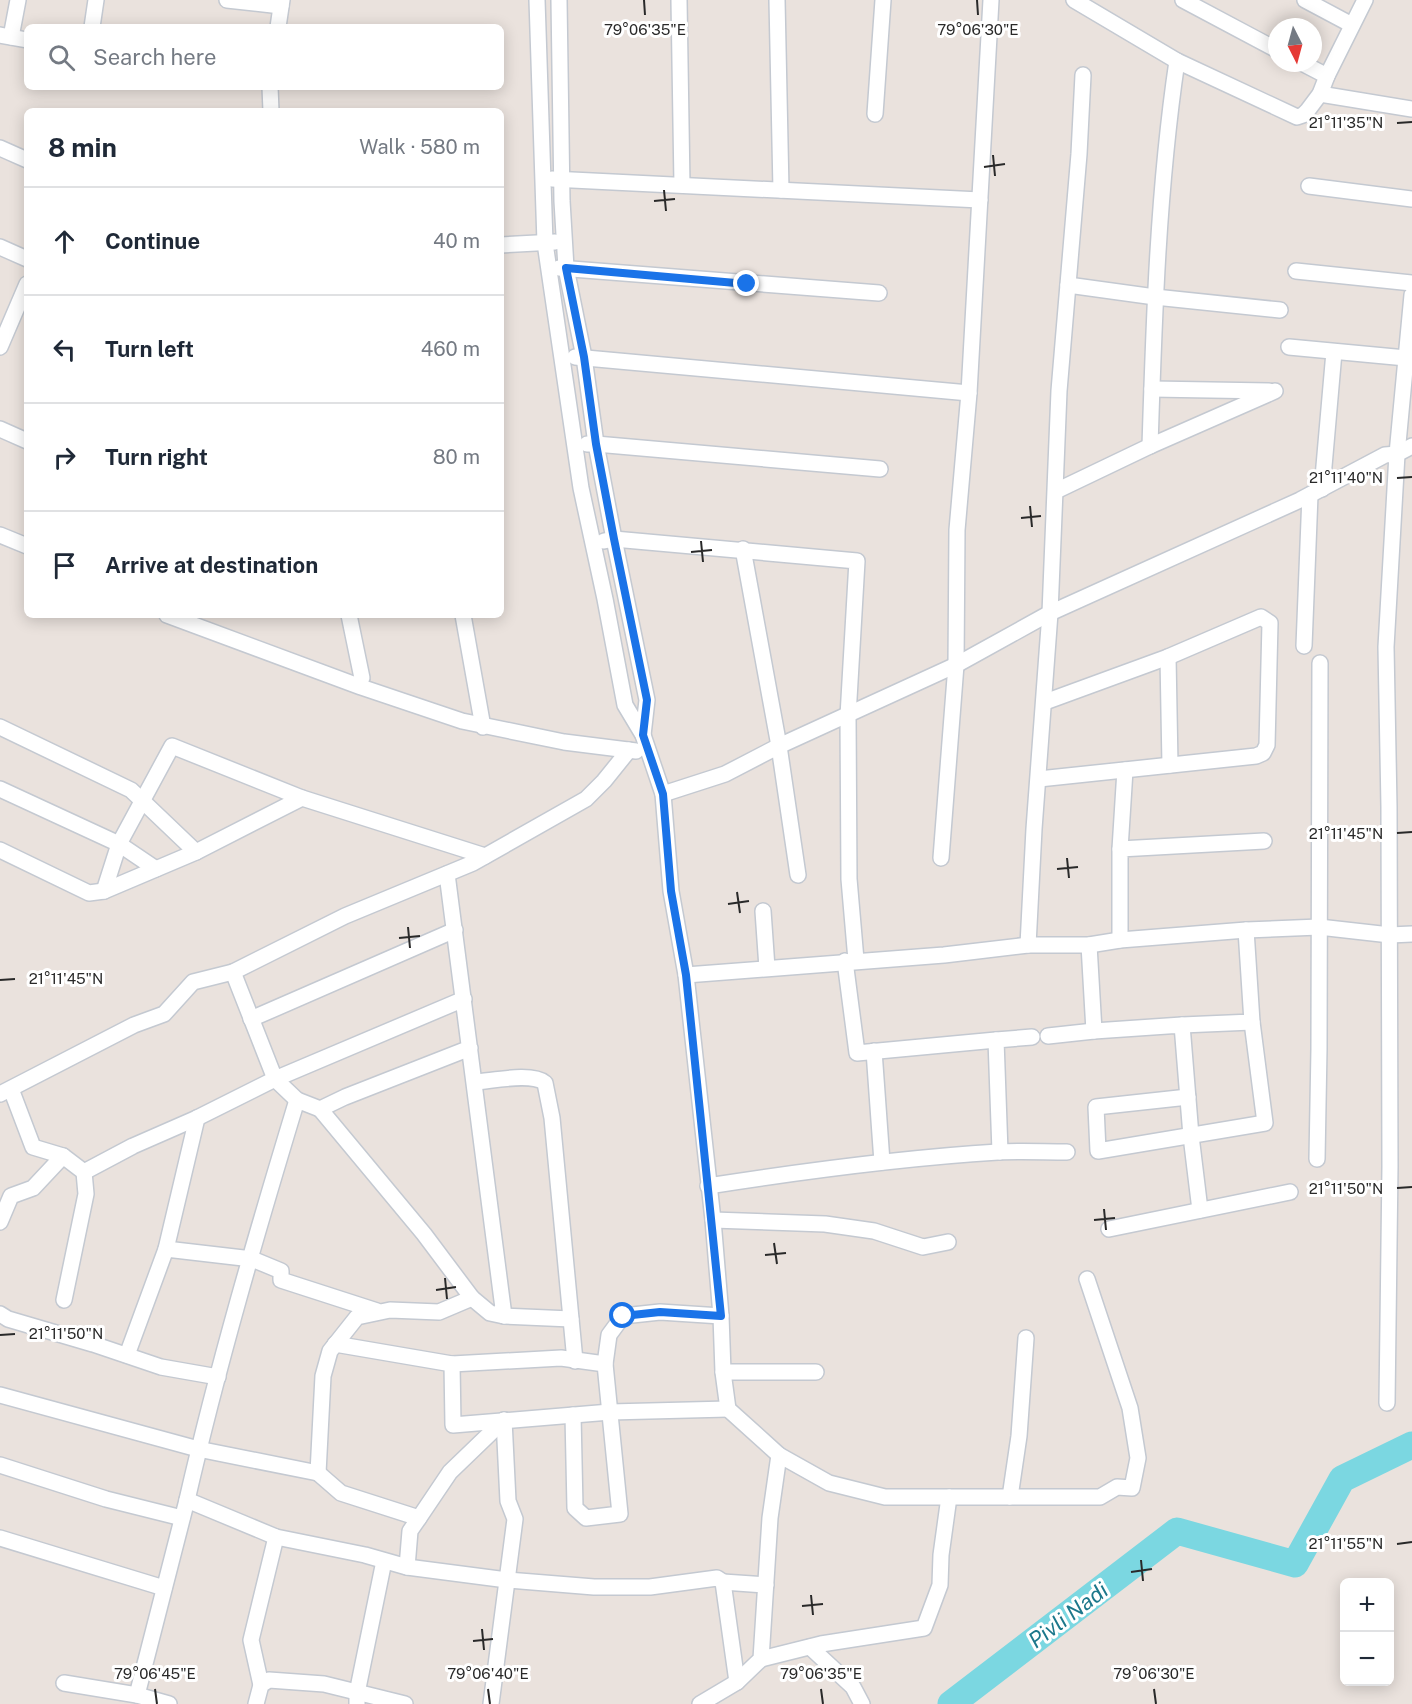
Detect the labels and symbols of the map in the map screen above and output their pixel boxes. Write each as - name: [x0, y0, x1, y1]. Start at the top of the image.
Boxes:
- north arrow: [1268, 18, 1322, 72]
- text: 79°06'35"E: [604, 21, 686, 38]
- text: 79°06'30"E: [937, 21, 1019, 38]
- text: 21°11'35"N: [1309, 114, 1383, 131]
- route end: [733, 270, 759, 296]
- text: 21°11'40"N: [1309, 469, 1383, 486]
- text: 21°11'45"N: [1309, 825, 1383, 842]
- text: 21°11'45"N: [29, 970, 103, 987]
- text: 21°11'50"N: [1309, 1180, 1383, 1197]
- route start: [609, 1302, 635, 1328]
- text: 21°11'50"N: [29, 1325, 103, 1342]
- text: 21°11'55"N: [1309, 1535, 1383, 1552]
- water label: Pivli Nadi: [1023, 1576, 1113, 1653]
- text: 79°06'45"E: [114, 1665, 196, 1682]
- text: 79°06'40"E: [447, 1665, 529, 1682]
- text: 79°06'35"E: [780, 1665, 862, 1682]
- text: 79°06'30"E: [1113, 1665, 1195, 1682]

